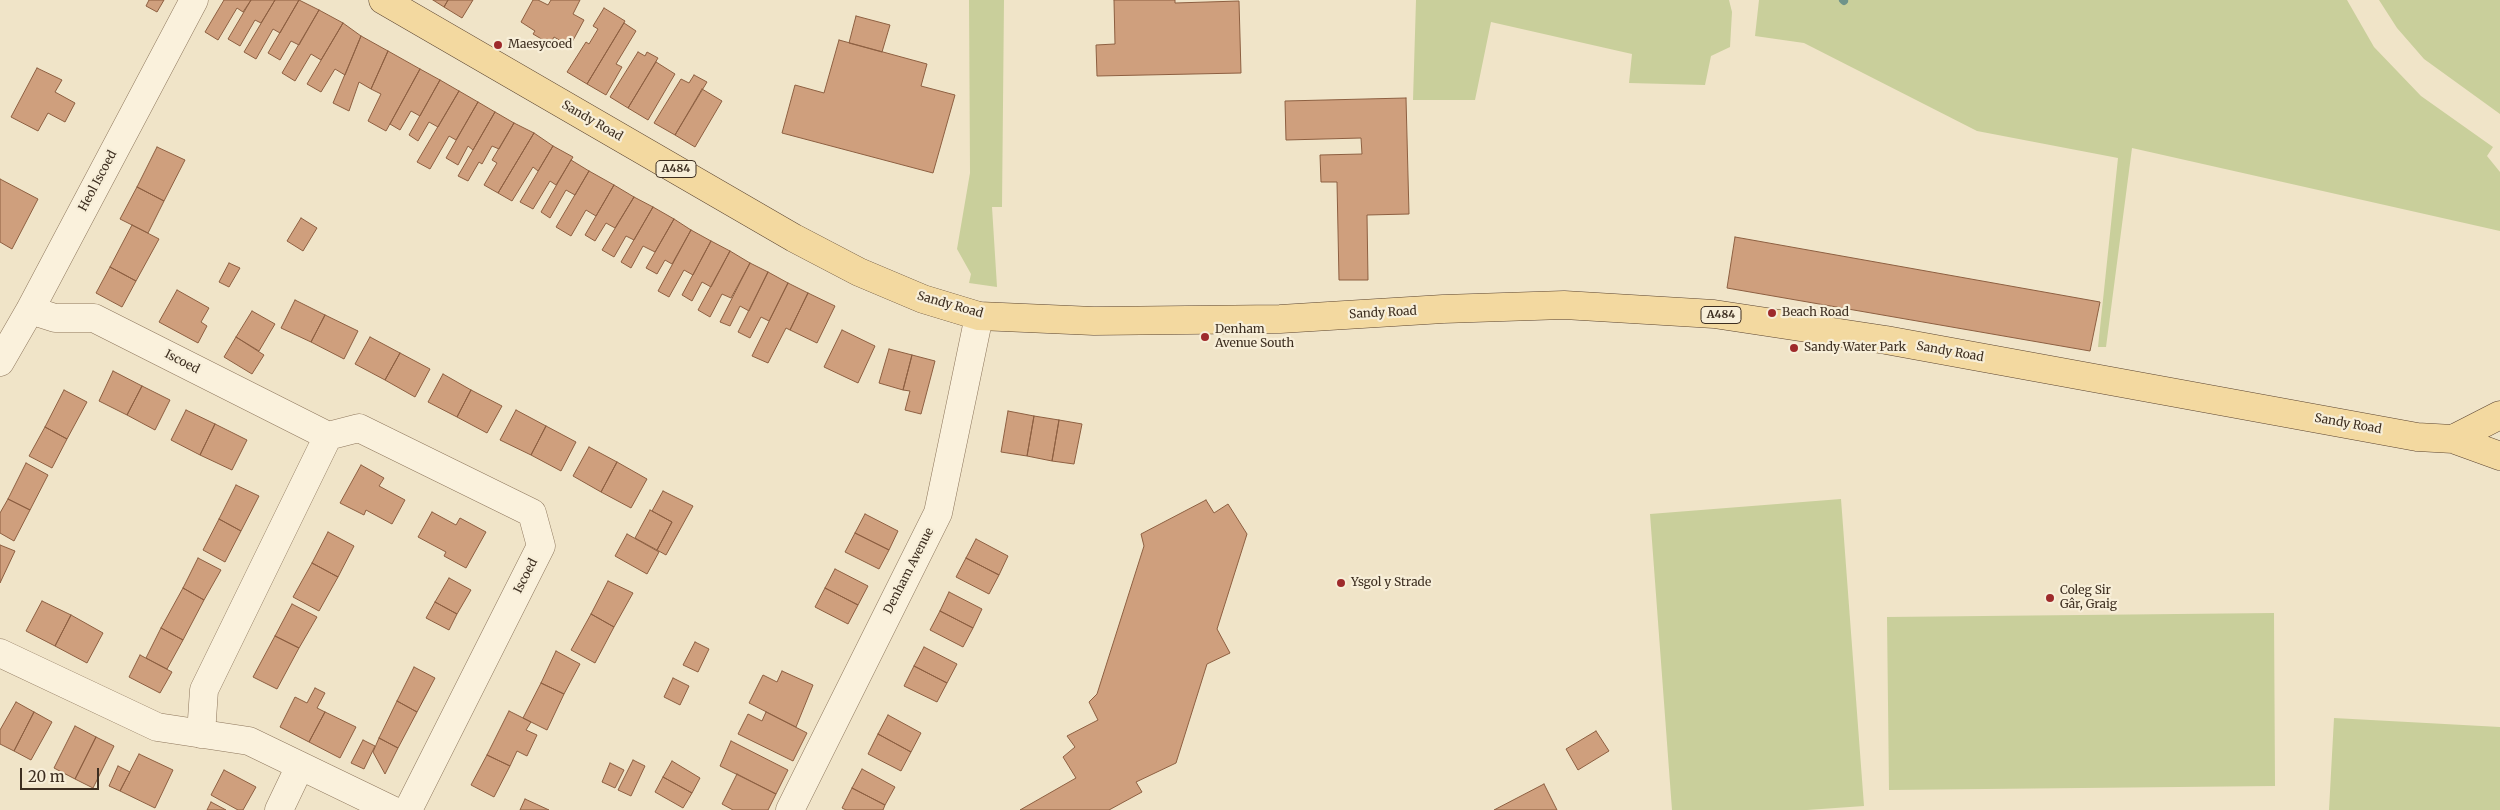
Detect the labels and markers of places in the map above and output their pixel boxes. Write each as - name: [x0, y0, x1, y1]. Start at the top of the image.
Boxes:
- place label: Maesycoed: [508, 38, 572, 52]
- marker: Maesycoed: [492, 39, 504, 51]
- place label: Beach Road: [1782, 306, 1849, 320]
- marker: Beach Road: [1766, 307, 1778, 319]
- place label: Denham Avenue South: [1215, 323, 1294, 351]
- marker: Denham Avenue South: [1199, 331, 1211, 343]
- place label: Sandy Water Park: [1804, 341, 1906, 355]
- marker: Sandy Water Park: [1788, 342, 1800, 354]
- place label: Ysgol y Strade: [1351, 576, 1431, 590]
- marker: Ysgol y Strade: [1335, 577, 1347, 589]
- place label: Coleg Sir Gâr, Graig: [2060, 584, 2117, 612]
- marker: Coleg Sir Gâr, Graig: [2044, 592, 2056, 604]

